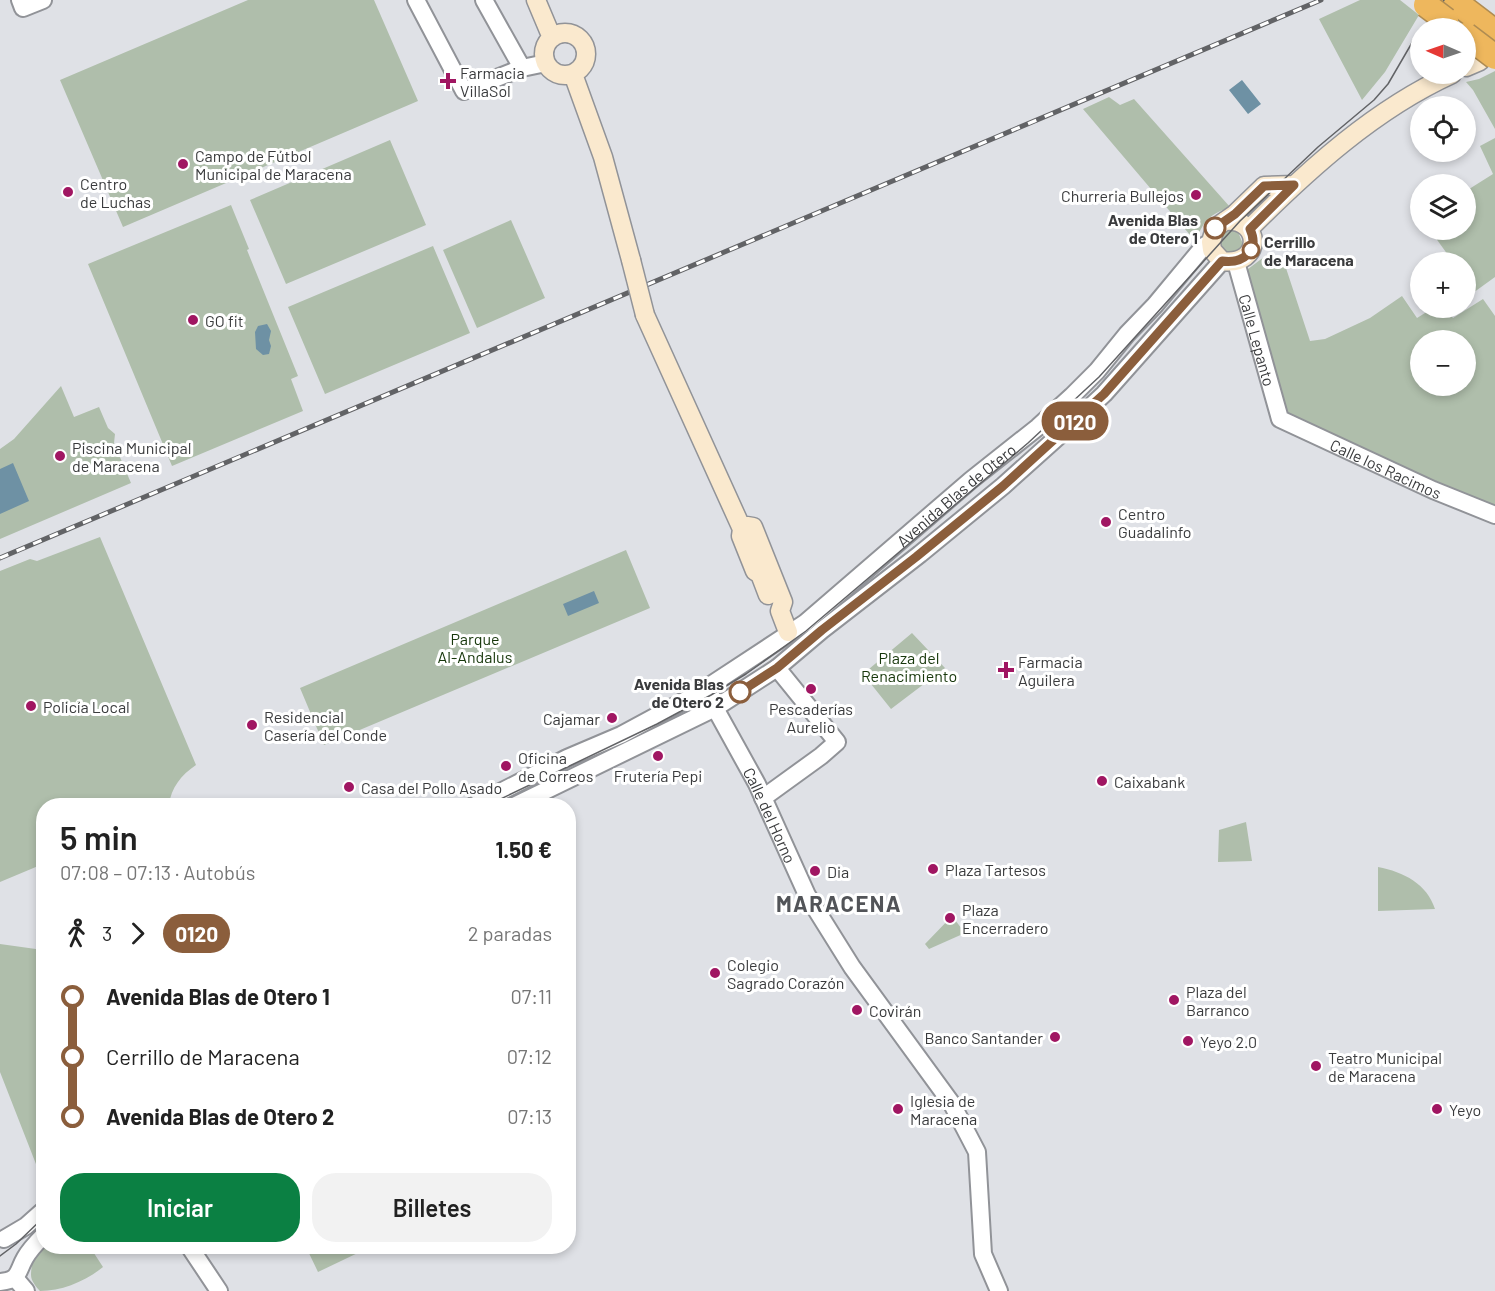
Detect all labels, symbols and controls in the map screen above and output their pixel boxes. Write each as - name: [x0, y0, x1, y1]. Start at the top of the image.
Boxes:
- north arrow: [1410, 18, 1476, 84]
- map controls: [1410, 18, 1476, 396]
- place label: Farmacia VillaSol: [460, 63, 525, 100]
- marker: Farmacia VillaSol: [441, 74, 455, 88]
- button: locate: [1410, 96, 1476, 162]
- place label: Campo de Fútbol Municipal de Maracena: [195, 146, 352, 183]
- marker: Campo de Fútbol Municipal de Maracena: [176, 157, 190, 171]
- place label: Centro de Luchas: [80, 174, 151, 211]
- button: layers: [1410, 174, 1476, 240]
- marker: Centro de Luchas: [61, 185, 75, 199]
- place label: Churreria Bullejos: [1061, 186, 1184, 205]
- marker: Churreria Bullejos: [1189, 188, 1203, 202]
- place label: Avenida Blas de Otero 1: [1108, 210, 1198, 247]
- marker: Avenida Blas de Otero 1: [1204, 217, 1226, 239]
- place label: Cerrillo de Maracena: [1264, 232, 1354, 269]
- marker: Cerrillo de Maracena: [1242, 241, 1260, 259]
- button: +: [1410, 252, 1476, 318]
- street label: Calle Lepanto: [1236, 292, 1280, 388]
- place label: GO fit: [205, 311, 244, 330]
- marker: GO fit: [186, 313, 200, 327]
- button: −: [1410, 330, 1476, 396]
- line badge: 0120: [1033, 402, 1117, 440]
- text: 0120: [1054, 409, 1096, 434]
- street label: Calle los Racimos: [1328, 434, 1444, 502]
- place label: Piscina Municipal de Maracena: [72, 438, 191, 475]
- street label: Avenida Blas de Otero: [892, 439, 1019, 550]
- marker: Piscina Municipal de Maracena: [53, 449, 67, 463]
- place label: Centro Guadalinfo: [1118, 504, 1192, 541]
- marker: Centro Guadalinfo: [1099, 515, 1113, 529]
- park label: Parque Al-Andalus: [438, 629, 512, 666]
- park label: Plaza del Renacimiento: [861, 648, 957, 685]
- place label: Farmacia Aguilera: [1018, 652, 1083, 689]
- marker: Farmacia Aguilera: [999, 663, 1013, 677]
- place label: Avenida Blas de Otero 2: [634, 674, 724, 711]
- marker: Avenida Blas de Otero 2: [729, 681, 751, 703]
- marker: Pescaderías Aurelio: [804, 682, 818, 696]
- place label: Policía Local: [43, 697, 130, 716]
- marker: Policía Local: [24, 699, 38, 713]
- place label: Pescaderías Aurelio: [769, 699, 853, 736]
- place label: Residencial Casería del Conde: [264, 707, 387, 744]
- place label: Cajamar: [543, 709, 600, 728]
- marker: Cajamar: [605, 711, 619, 725]
- marker: Residencial Casería del Conde: [245, 718, 259, 732]
- place label: Oficina de Correos: [518, 748, 593, 785]
- marker: Frutería Pepi: [651, 749, 665, 763]
- marker: Oficina de Correos: [499, 759, 513, 773]
- street label: Calle del Horno: [740, 764, 801, 866]
- place label: Frutería Pepi: [614, 766, 702, 785]
- place label: Caixabank: [1114, 772, 1185, 791]
- marker: Caixabank: [1095, 774, 1109, 788]
- place label: Casa del Pollo Asado: [361, 778, 502, 797]
- marker: Casa del Pollo Asado: [342, 780, 356, 794]
- text: 5 min: [60, 817, 138, 857]
- text: 1.50 €: [496, 836, 552, 862]
- text: 07:08 – 07:13 · Autobús: [60, 860, 255, 884]
- place label: Plaza Tartesos: [945, 860, 1046, 879]
- place label: Dia: [827, 862, 849, 881]
- marker: Plaza Tartesos: [926, 862, 940, 876]
- marker: Dia: [808, 864, 822, 878]
- district label: MARACENA: [776, 890, 902, 916]
- place label: Plaza Encerradero: [962, 900, 1049, 937]
- marker: Plaza Encerradero: [943, 911, 957, 925]
- icon: walk: [60, 917, 93, 950]
- icon: forward: [121, 917, 154, 950]
- text: 3: [102, 921, 112, 945]
- text: 0120: [175, 921, 218, 946]
- text: 2 paradas: [468, 921, 552, 945]
- place label: Colegio Sagrado Corazón: [727, 955, 844, 992]
- marker: Colegio Sagrado Corazón: [708, 966, 722, 980]
- place label: Plaza del Barranco: [1186, 982, 1249, 1019]
- text: Avenida Blas de Otero 1: [106, 983, 330, 1009]
- text: 07:11: [510, 984, 552, 1008]
- marker: Plaza del Barranco: [1167, 993, 1181, 1007]
- place label: Covirán: [869, 1001, 921, 1020]
- marker: Covirán: [850, 1003, 864, 1017]
- place label: Banco Santander: [924, 1028, 1043, 1047]
- marker: Banco Santander: [1048, 1030, 1062, 1044]
- place label: Yeyo 2.0: [1200, 1032, 1257, 1051]
- marker: Yeyo 2.0: [1181, 1034, 1195, 1048]
- text: Cerrillo de Maracena: [106, 1043, 300, 1069]
- text: 07:12: [507, 1044, 552, 1068]
- place label: Teatro Municipal de Maracena: [1328, 1048, 1442, 1085]
- marker: Teatro Municipal de Maracena: [1309, 1059, 1323, 1073]
- place label: Iglesia de Maracena: [910, 1091, 977, 1128]
- place label: Yeyo: [1449, 1100, 1481, 1119]
- marker: Iglesia de Maracena: [891, 1102, 905, 1116]
- marker: Yeyo: [1430, 1102, 1444, 1116]
- text: Avenida Blas de Otero 2: [106, 1103, 334, 1129]
- text: 07:13: [507, 1104, 552, 1128]
- button: Iniciar: [60, 1173, 300, 1242]
- button: Billetes: [312, 1173, 552, 1242]

